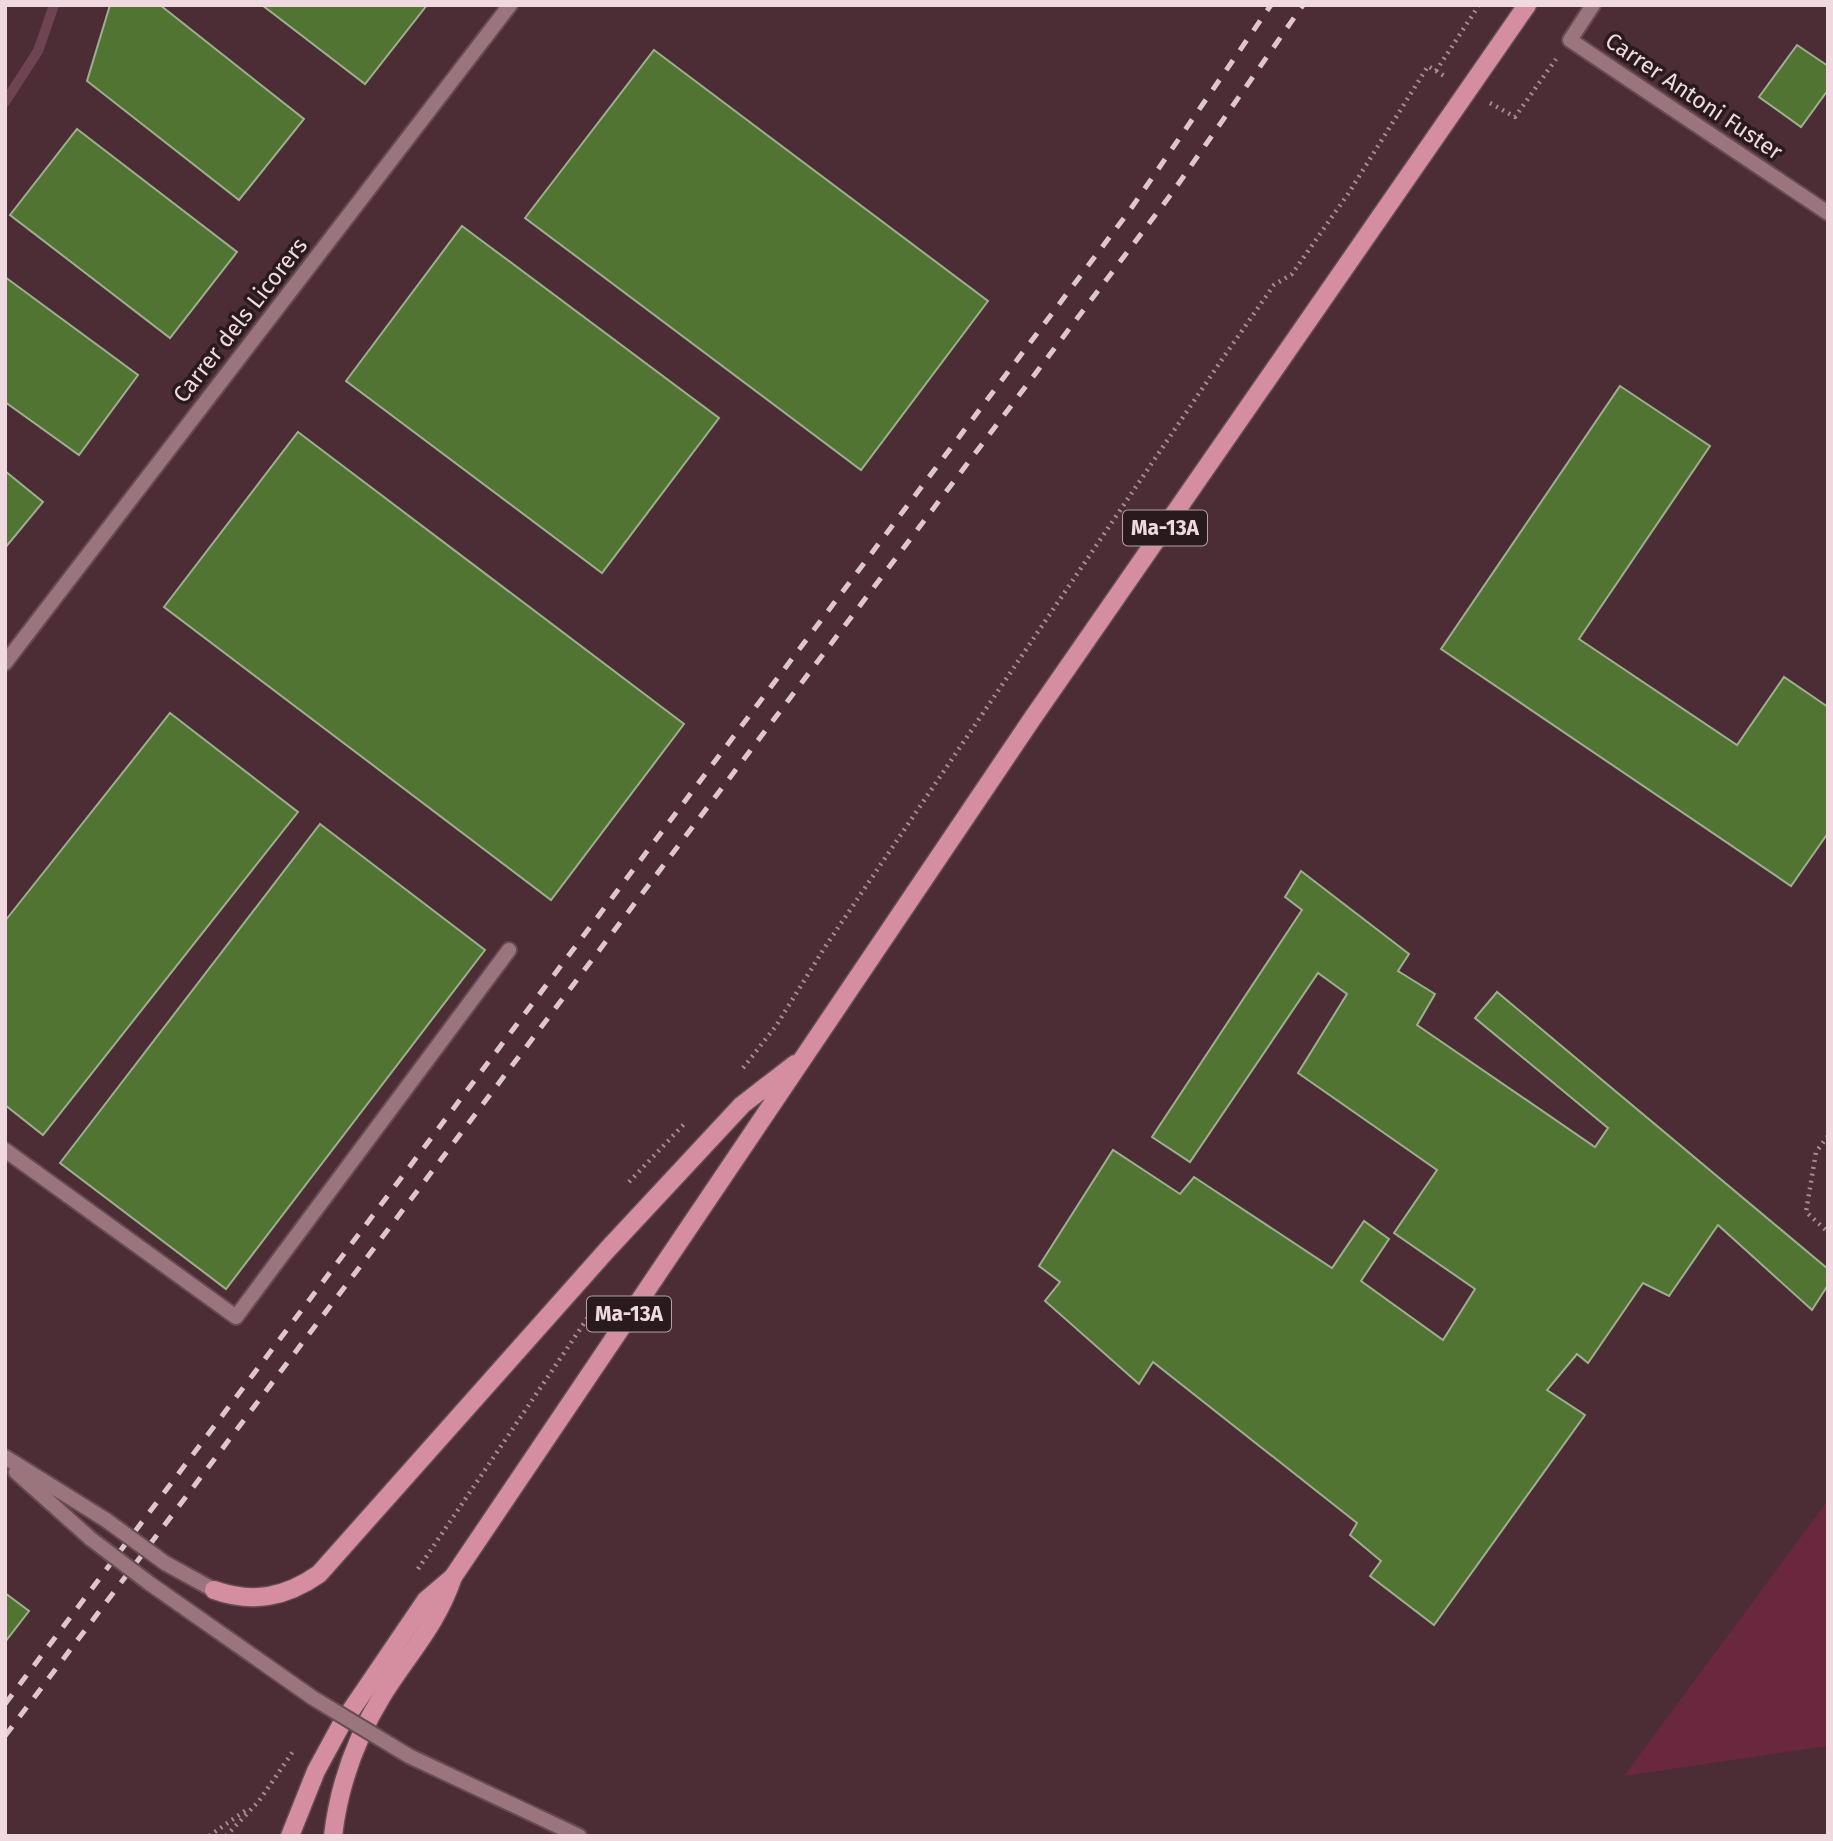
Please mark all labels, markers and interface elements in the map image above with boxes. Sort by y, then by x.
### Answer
street label: Carrer Antoni Fuster [1600,26,1788,166]
street label: Carrer dels Licorers [167,232,313,408]
road number: Ma-13A [1123,510,1207,546]
road number: Ma-13A [587,1296,671,1332]

